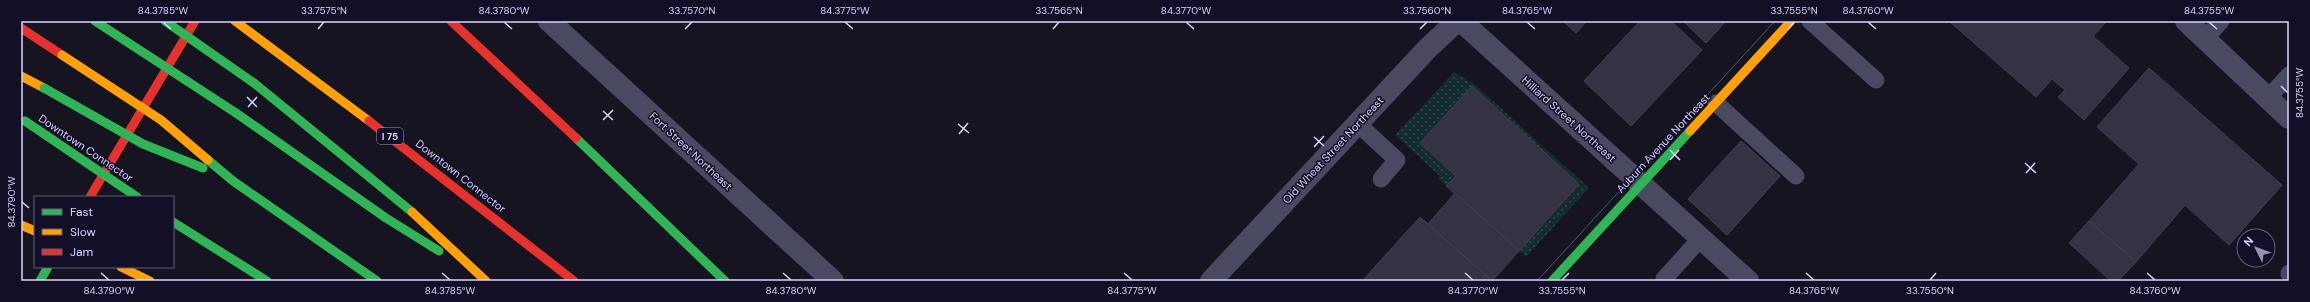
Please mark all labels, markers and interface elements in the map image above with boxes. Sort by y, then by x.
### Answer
text: 84.3785°W [138,4,188,17]
text: 33.7575°N [301,4,347,17]
text: 84.3780°W [478,4,530,17]
text: 33.7570°N [669,4,716,17]
text: 84.3775°W [820,4,870,17]
text: 33.7565°N [1035,4,1083,17]
text: 84.3770°W [1161,4,1211,17]
text: 33.7560°N [1403,4,1451,17]
text: 84.3765°W [1502,4,1552,17]
text: 33.7555°N [1770,4,1818,17]
text: 84.3760°W [1842,4,1894,17]
text: 84.3755°W [2184,4,2234,17]
text: 84.3755°W [2293,68,2306,118]
street label: Hilliard Street Northeast [1519,73,1619,165]
street label: Auburn Avenue Northeast [1613,90,1713,196]
street label: Old Wheat Street Northeast [1280,93,1386,207]
street label: Fort Street Northeast [647,109,735,193]
street label: Downtown Connector [36,111,136,185]
road number: I 75 [377,128,403,144]
street label: Downtown Connector [413,136,509,216]
text: 84.3790°W [5,176,18,228]
legend [34,196,174,268]
text: Fast [70,204,93,220]
text: Slow [70,224,96,240]
north arrow [2236,228,2276,268]
text: N [2241,234,2256,249]
text: Jam [70,244,93,260]
text: 84.3790°W [83,284,135,297]
text: 84.3785°W [425,284,475,297]
text: 84.3780°W [765,284,817,297]
text: 84.3775°W [1107,284,1157,297]
text: 84.3770°W [1448,284,1498,297]
text: 33.7555°N [1538,284,1586,297]
text: 84.3765°W [1789,284,1839,297]
text: 33.7550°N [1906,284,1954,297]
text: 84.3760°W [2129,284,2181,297]

